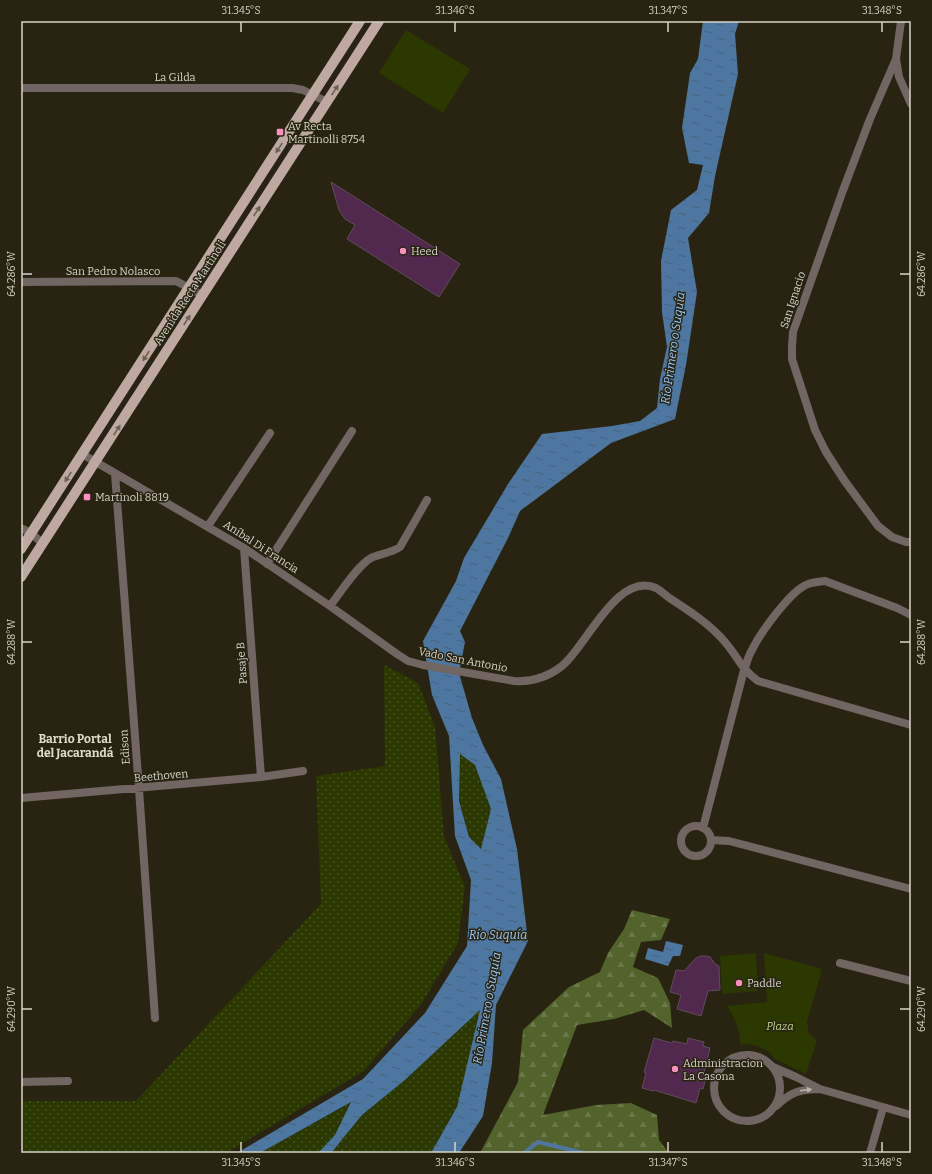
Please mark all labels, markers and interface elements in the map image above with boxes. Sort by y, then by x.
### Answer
text: 31.345°S [221,5,261,17]
text: 31.346°S [435,5,475,17]
text: 31.347°S [648,5,688,17]
text: 31.348°S [862,5,902,17]
street label: La Gilda [154,71,196,84]
one-way arrow [331,84,339,95]
place label: Av Recta Martinolli 8754 [288,120,366,146]
marker: Av Recta Martinolli 8754 [275,127,285,137]
one-way arrow [275,142,282,154]
one-way arrow [253,206,261,216]
street label: Avenida Recta Martinoli [151,238,229,348]
place label: Heed [411,245,439,258]
marker: Heed [398,246,408,256]
text: 64.286°W [6,250,18,297]
text: 64.286°W [916,250,928,297]
street label: San Pedro Nolasco [66,265,160,278]
street label: San Ignacio [778,270,808,330]
water label: Río Primero o Suquía [658,291,688,405]
one-way arrow [183,314,190,326]
one-way arrow [142,350,149,362]
one-way arrow [113,424,120,436]
one-way arrow [64,471,71,483]
place label: Martinoli 8819 [95,491,169,504]
marker: Martinoli 8819 [82,492,92,502]
street label: Aníbal Di Francia [221,518,301,576]
text: 64.288°W [6,618,18,665]
text: 64.288°W [916,618,928,665]
street label: Pasaje B [234,642,250,684]
street label: Vado San Antonio [417,645,509,675]
street label: Edison [117,729,133,765]
district label: Barrio Portal del Jacarandá [37,732,114,760]
street label: Beethoven [133,767,189,785]
water label: Río Suquía [469,928,527,942]
water label: Río Primero o Suquía [470,951,504,1065]
place label: Paddle [747,977,782,990]
marker: Paddle [734,978,744,988]
text: 64.290°W [6,985,18,1032]
text: 64.290°W [916,985,928,1032]
park label: Plaza [766,1020,794,1033]
place label: Administracion La Casona [683,1057,763,1083]
marker: Administracion La Casona [670,1064,680,1074]
one-way arrow [800,1087,812,1093]
text: 31.345°S [221,1157,261,1169]
text: 31.346°S [435,1157,475,1169]
text: 31.347°S [648,1157,688,1169]
text: 31.348°S [862,1157,902,1169]

